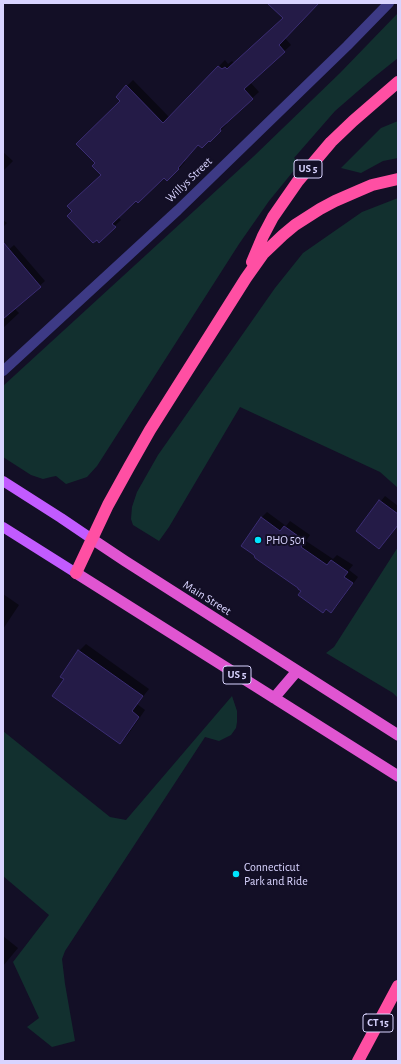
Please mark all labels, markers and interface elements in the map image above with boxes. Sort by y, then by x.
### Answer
street label: Willys Street [163,154,215,206]
road number: US 5 [294,160,322,178]
place label: PHO 501 [266,533,305,547]
marker: PHO 501 [253,535,263,545]
street label: Main Street [180,578,234,618]
road number: US 5 [223,666,251,684]
place label: Connecticut Park and Ride [244,860,308,888]
marker: Connecticut Park and Ride [231,869,241,879]
road number: CT 15 [363,1014,393,1032]

